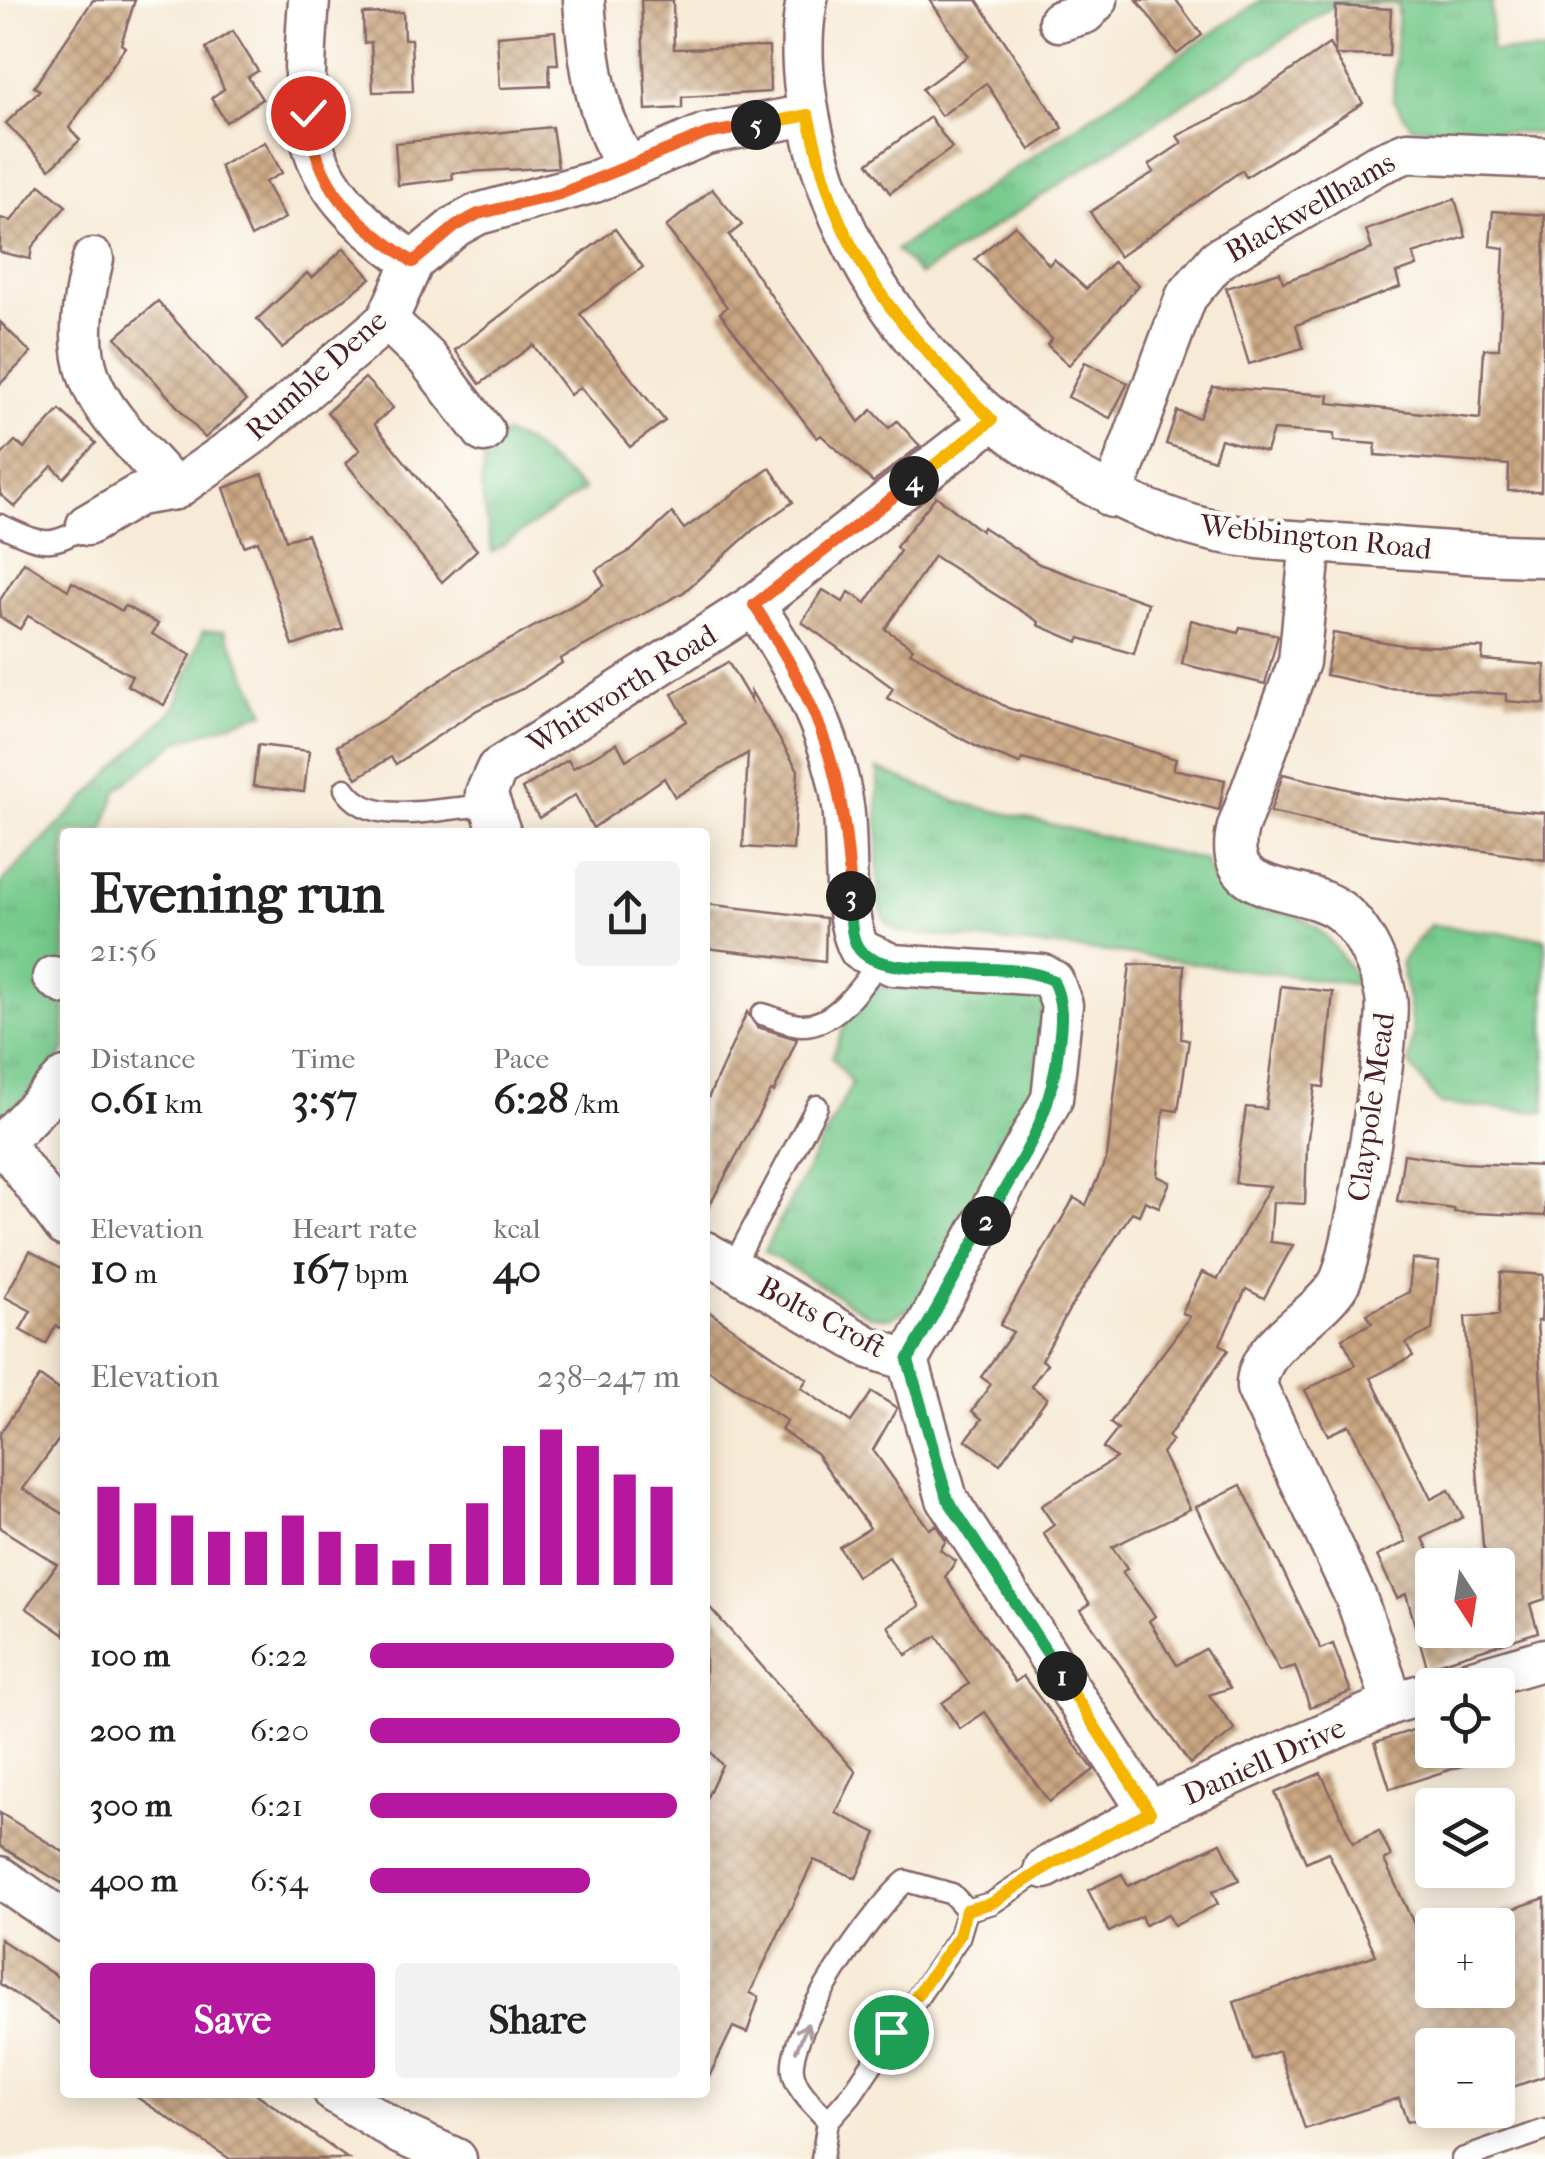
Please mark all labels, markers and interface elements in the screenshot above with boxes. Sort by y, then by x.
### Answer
pin [266,71,351,156]
icon: check [281,86,336,141]
pin: 5 [731,100,781,150]
text: 5 [750,108,762,141]
street label: Blackwellhams [1219,145,1401,270]
street label: Rumble Dene [239,303,394,448]
pin: 4 [889,456,939,506]
text: 4 [906,464,922,497]
street label: Webbington Road [1197,508,1434,567]
street label: Whitworth Road [521,617,724,762]
button: share [575,861,680,966]
text: Evening run [90,862,384,926]
pin: 3 [826,871,876,921]
text: 3 [845,879,857,912]
text: 21:56 [90,932,157,969]
street label: Claypole Mead [1341,1010,1402,1204]
text: Distance [90,1042,195,1075]
text: Time [292,1042,355,1075]
text: Pace [493,1042,549,1075]
text: 0.61 [90,1075,159,1124]
text: 3:57 [292,1075,357,1124]
text: 6:28 [493,1075,569,1124]
text: km [159,1087,202,1120]
text: /km [569,1087,619,1120]
pin: 2 [961,1196,1011,1246]
text: 2 [979,1204,993,1237]
text: Elevation [90,1212,203,1245]
text: Heart rate [292,1212,417,1245]
text: kcal [493,1212,540,1245]
text: 10 [90,1245,128,1294]
text: 167 [292,1245,349,1294]
text: 40 [493,1245,541,1294]
text: m [128,1257,157,1290]
text: bpm [349,1257,408,1290]
street label: Bolts Croft [752,1269,892,1366]
text: Elevation [90,1358,219,1395]
text: 238–247 m [537,1358,680,1395]
north arrow [1415,1548,1515,1648]
map controls [1415,1548,1515,2128]
text: 100 m [90,1637,170,1674]
text: 6:22 [250,1637,308,1674]
pin: 1 [1037,1651,1087,1701]
text: 1 [1057,1659,1067,1692]
button: locate [1415,1668,1515,1768]
street label: Daniell Drive [1178,1710,1351,1813]
text: 200 m [90,1712,175,1749]
text: 6:20 [250,1712,309,1749]
text: 300 m [90,1787,172,1824]
text: 6:21 [250,1787,303,1824]
button: layers [1415,1788,1515,1888]
text: 400 m [90,1862,178,1899]
text: 6:54 [250,1862,308,1899]
button: + [1415,1908,1515,2008]
button: Save [90,1963,375,2078]
button: Share [395,1963,680,2078]
pin [849,1990,934,2075]
icon: arrive [864,2005,919,2060]
one-way arrow [794,2022,812,2053]
button: − [1415,2028,1515,2128]

